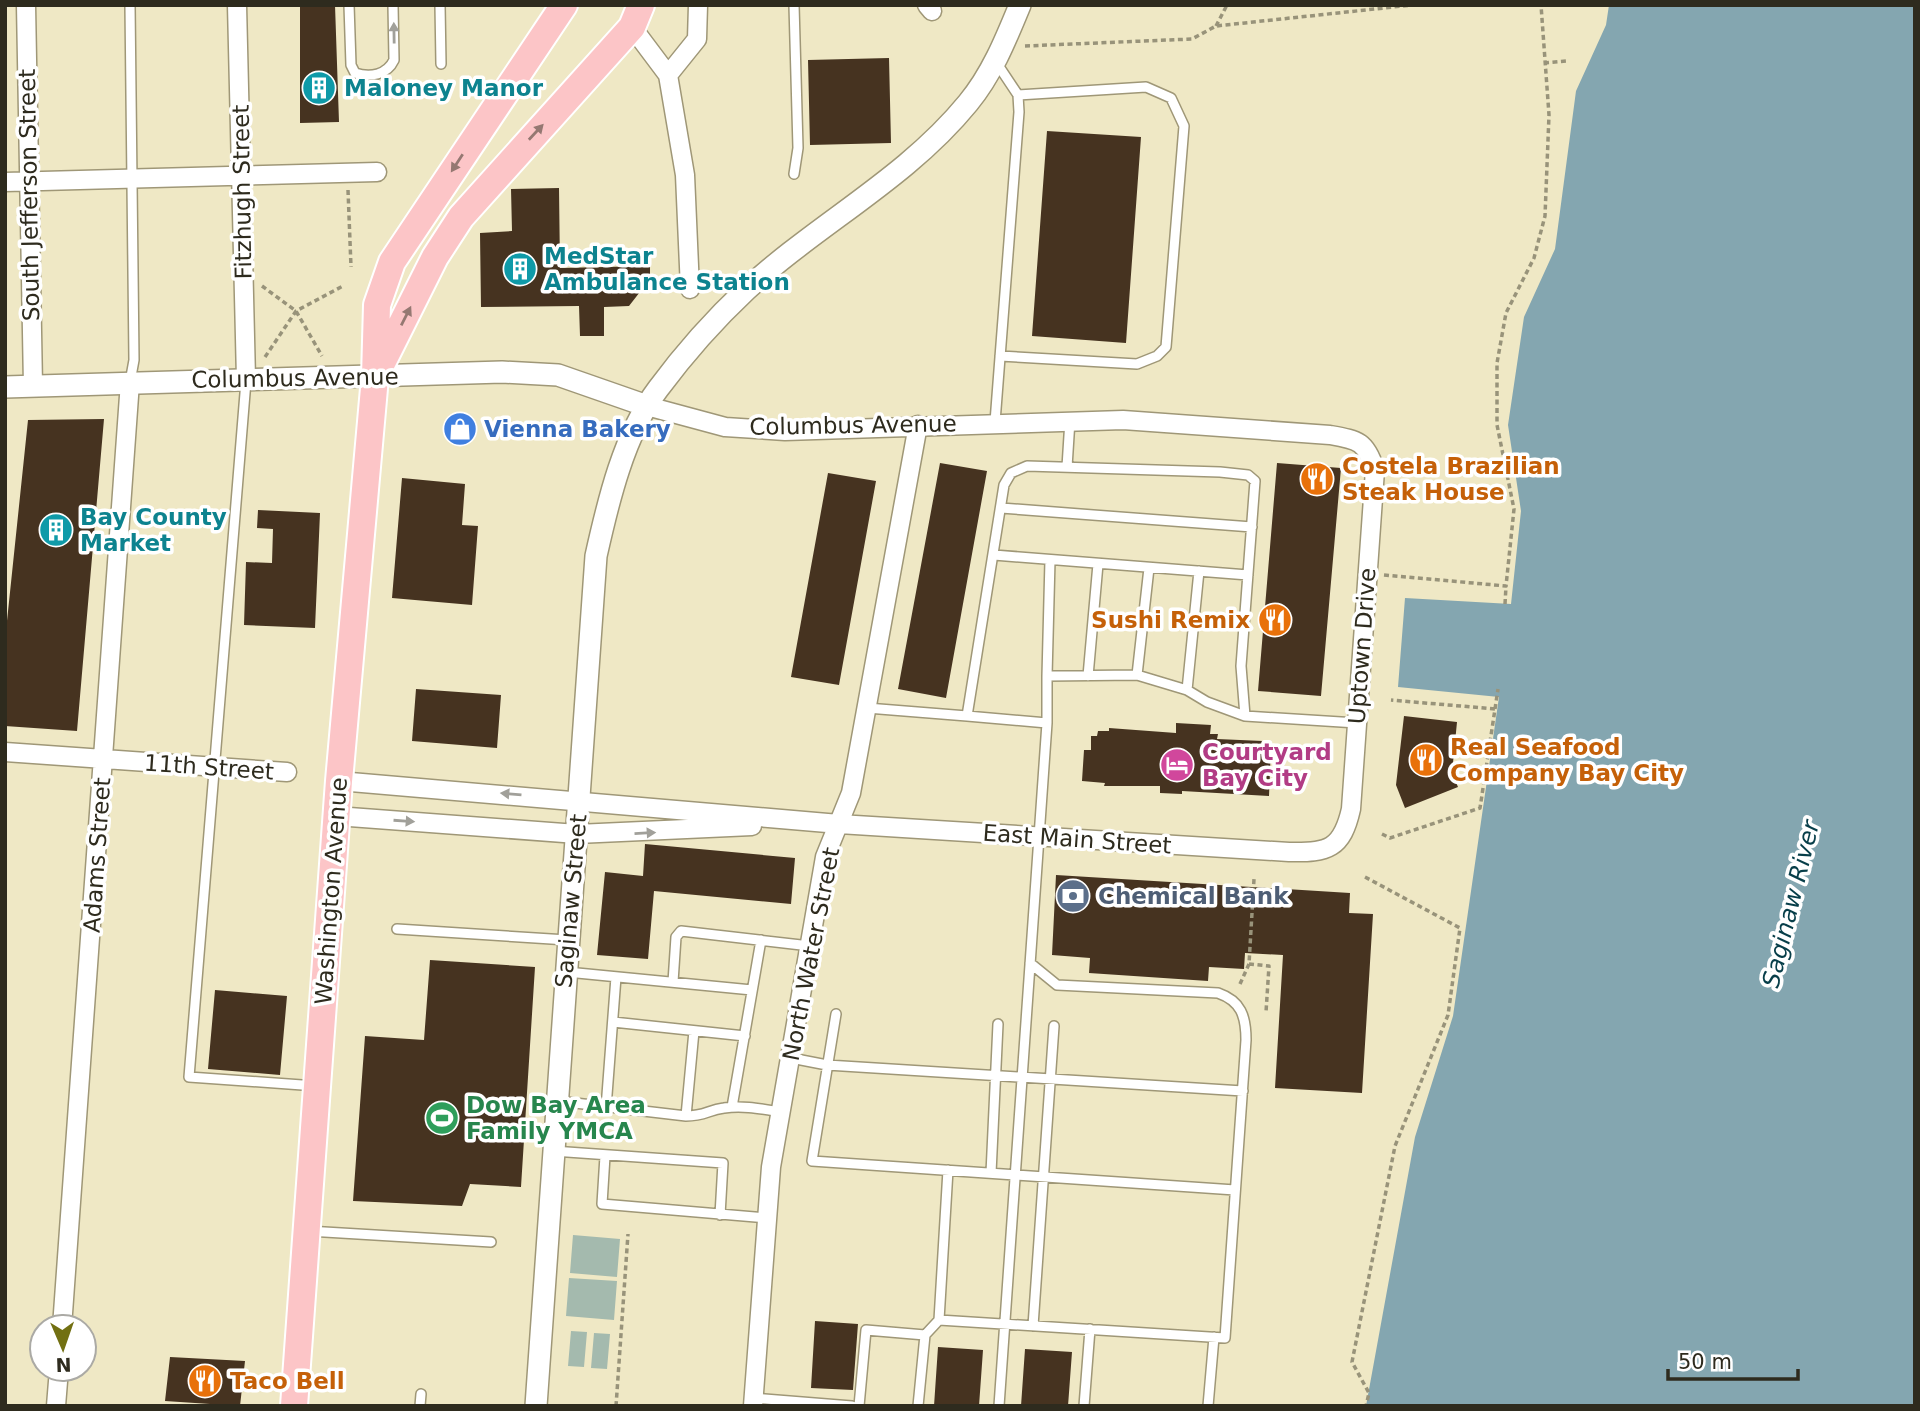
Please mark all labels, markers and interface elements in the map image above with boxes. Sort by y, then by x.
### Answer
one-way arrow [388,22,400,44]
street label: South Jefferson Street [14,69,44,321]
building icon: Maloney Manor [300,69,338,107]
place label: Maloney Manor [344,75,544,101]
street label: Fitzhugh Street [227,104,257,280]
one-way arrow [528,123,544,141]
one-way arrow [450,153,463,173]
place label: MedStar Ambulance Station [544,243,790,295]
building icon: MedStar Ambulance Station [501,250,539,288]
one-way arrow [400,306,411,326]
street label: Columbus Avenue [191,363,399,393]
shop icon: Vienna Bakery [441,410,479,448]
street label: Columbus Avenue [749,410,957,440]
place label: Vienna Bakery [484,416,671,442]
place label: Costela Brazilian Steak House [1342,453,1560,505]
restaurant icon: Costela Brazilian Steak House [1298,460,1336,498]
place label: Bay County Market [80,504,227,556]
building icon: Bay County Market [37,511,75,549]
street label: Uptown Drive [1344,567,1380,725]
restaurant icon: Sushi Remix [1256,601,1294,639]
place label: Sushi Remix [1091,607,1250,633]
place label: Real Seafood Company Bay City [1450,734,1684,786]
place label: Courtyard Bay City [1202,739,1332,791]
restaurant icon: Real Seafood Company Bay City [1407,741,1445,779]
hotel icon: Courtyard Bay City [1158,746,1196,784]
street label: 11th Street [143,749,275,785]
street label: Adams Street [79,776,115,934]
street label: Washington Avenue [310,776,352,1006]
one-way arrow [500,788,522,799]
street label: Saginaw Street [550,813,592,989]
water label: Saginaw River [1757,815,1826,990]
one-way arrow [394,816,416,827]
street label: East Main Street [982,819,1172,859]
one-way arrow [634,827,656,838]
street label: North Water Street [778,845,844,1063]
bank icon: Chemical Bank [1054,877,1092,915]
place label: Chemical Bank [1098,883,1289,909]
place label: Dow Bay Area Family YMCA [466,1092,646,1144]
sports icon: Dow Bay Area Family YMCA [423,1099,461,1137]
north arrow [28,1313,98,1383]
scale bar [1668,1338,1798,1382]
text: 50 m [1678,1350,1732,1374]
text: N [55,1354,72,1376]
restaurant icon: Taco Bell [186,1362,224,1400]
place label: Taco Bell [230,1368,345,1394]

